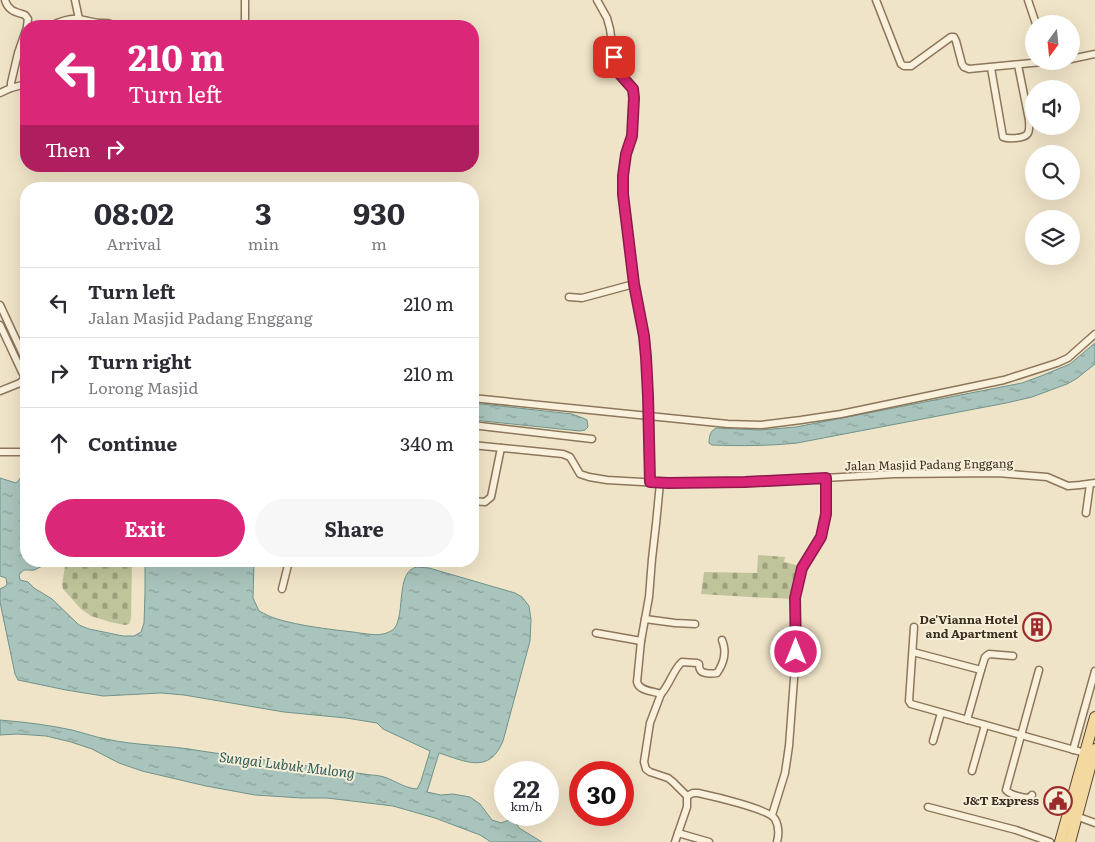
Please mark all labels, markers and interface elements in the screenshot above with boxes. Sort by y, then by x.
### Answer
north arrow [1025,15,1080,70]
map controls [1025,15,1080,265]
text: 210 m [128,30,225,82]
pin [593,36,635,78]
icon: left [45,40,110,105]
icon: arrive [600,43,628,71]
text: Turn left [128,77,222,110]
button: sound [1025,80,1080,135]
text: Then [45,135,91,163]
icon: right [101,135,129,163]
button: search [1025,145,1080,200]
text: 08:02 [94,190,174,234]
text: 3 [255,190,272,234]
text: 930 [353,190,405,234]
button: layers [1025,210,1080,265]
text: Arrival [107,231,161,255]
text: min [248,231,279,255]
text: m [371,231,387,255]
text: Turn left [88,277,175,305]
icon: left [45,289,73,317]
text: 210 m [403,289,454,317]
text: Jalan Masjid Padang Enggang [88,305,313,329]
text: Turn right [88,347,192,375]
icon: right [45,359,73,387]
text: 210 m [403,359,454,387]
text: Lorong Masjid [88,375,198,399]
icon: ahead [45,429,73,457]
text: Continue [88,429,177,457]
text: 340 m [400,429,454,457]
street label: Jalan Masjid Padang Enggang [845,454,1014,474]
button: Exit [45,499,245,557]
button: Share [255,499,454,557]
place label: De'Vianna Hotel and Apartment [920,610,1019,642]
building icon: De'Vianna Hotel and Apartment [1022,612,1052,642]
position arrow [769,625,821,677]
water label: Sungai Lubuk Mulong [218,746,356,782]
speed limit sign: 30 [569,761,634,826]
text: 22 [513,769,540,806]
public building icon: J&T Express [1043,786,1073,816]
place label: J&T Express [963,791,1039,809]
text: km/h [511,797,542,815]

